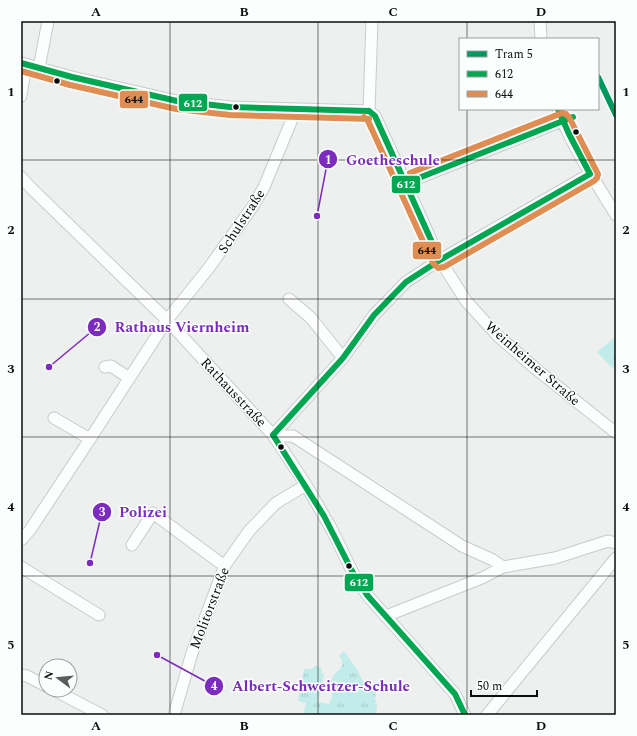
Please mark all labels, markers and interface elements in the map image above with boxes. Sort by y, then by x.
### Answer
text: A [91,2,101,22]
text: B [239,2,249,22]
text: C [388,2,398,22]
text: D [536,2,546,22]
legend [459,38,599,110]
text: Tram 5 [495,45,533,64]
text: 612 [495,65,513,84]
unlabelled marker [52,76,62,86]
text: 1 [7,82,15,102]
text: 1 [622,82,630,102]
text: 644 [495,85,513,104]
line badge: 644 [119,90,149,109]
text: 644 [125,91,144,108]
line badge: 612 [178,93,208,112]
text: 612 [184,95,202,112]
unlabelled marker [231,102,241,112]
unlabelled marker [571,127,581,137]
callout: Goetheschule [318,146,448,173]
text: Goetheschule [346,149,440,172]
text: 1 [325,151,331,170]
line badge: 612 [391,175,421,194]
text: 612 [397,176,415,193]
street label: Schulstraße [213,185,270,258]
text: 2 [7,220,15,240]
text: 2 [622,220,630,240]
line badge: 644 [412,241,442,260]
text: 644 [418,242,437,259]
callout: Rathaus Viernheim [87,314,258,341]
text: Rathaus Viernheim [114,316,250,339]
street label: Weinheimer Straße [480,316,585,411]
text: 2 [94,318,101,337]
street label: Rathausstraße [196,353,272,432]
text: 3 [7,359,15,379]
text: 3 [622,359,630,379]
unlabelled marker [276,442,286,452]
text: 4 [7,497,15,517]
text: 4 [622,497,630,517]
callout: Polizei [92,498,175,525]
text: Polizei [119,501,167,524]
text: 3 [99,503,106,522]
unlabelled marker [344,561,354,571]
street label: Molitorstraße [184,564,235,652]
line badge: 612 [344,573,374,592]
text: 612 [350,574,368,591]
text: 5 [7,635,15,655]
text: 5 [622,635,630,655]
north arrow [38,658,78,698]
text: N [39,669,58,682]
scale bar [471,672,537,698]
callout: Albert-Schweitzer-Schule [204,673,418,700]
text: Albert-Schweitzer-Schule [232,675,410,698]
text: 4 [211,677,218,696]
text: 50 m [477,677,502,696]
text: A [91,716,101,736]
text: B [239,716,249,736]
text: C [388,716,398,736]
text: D [536,716,546,736]

